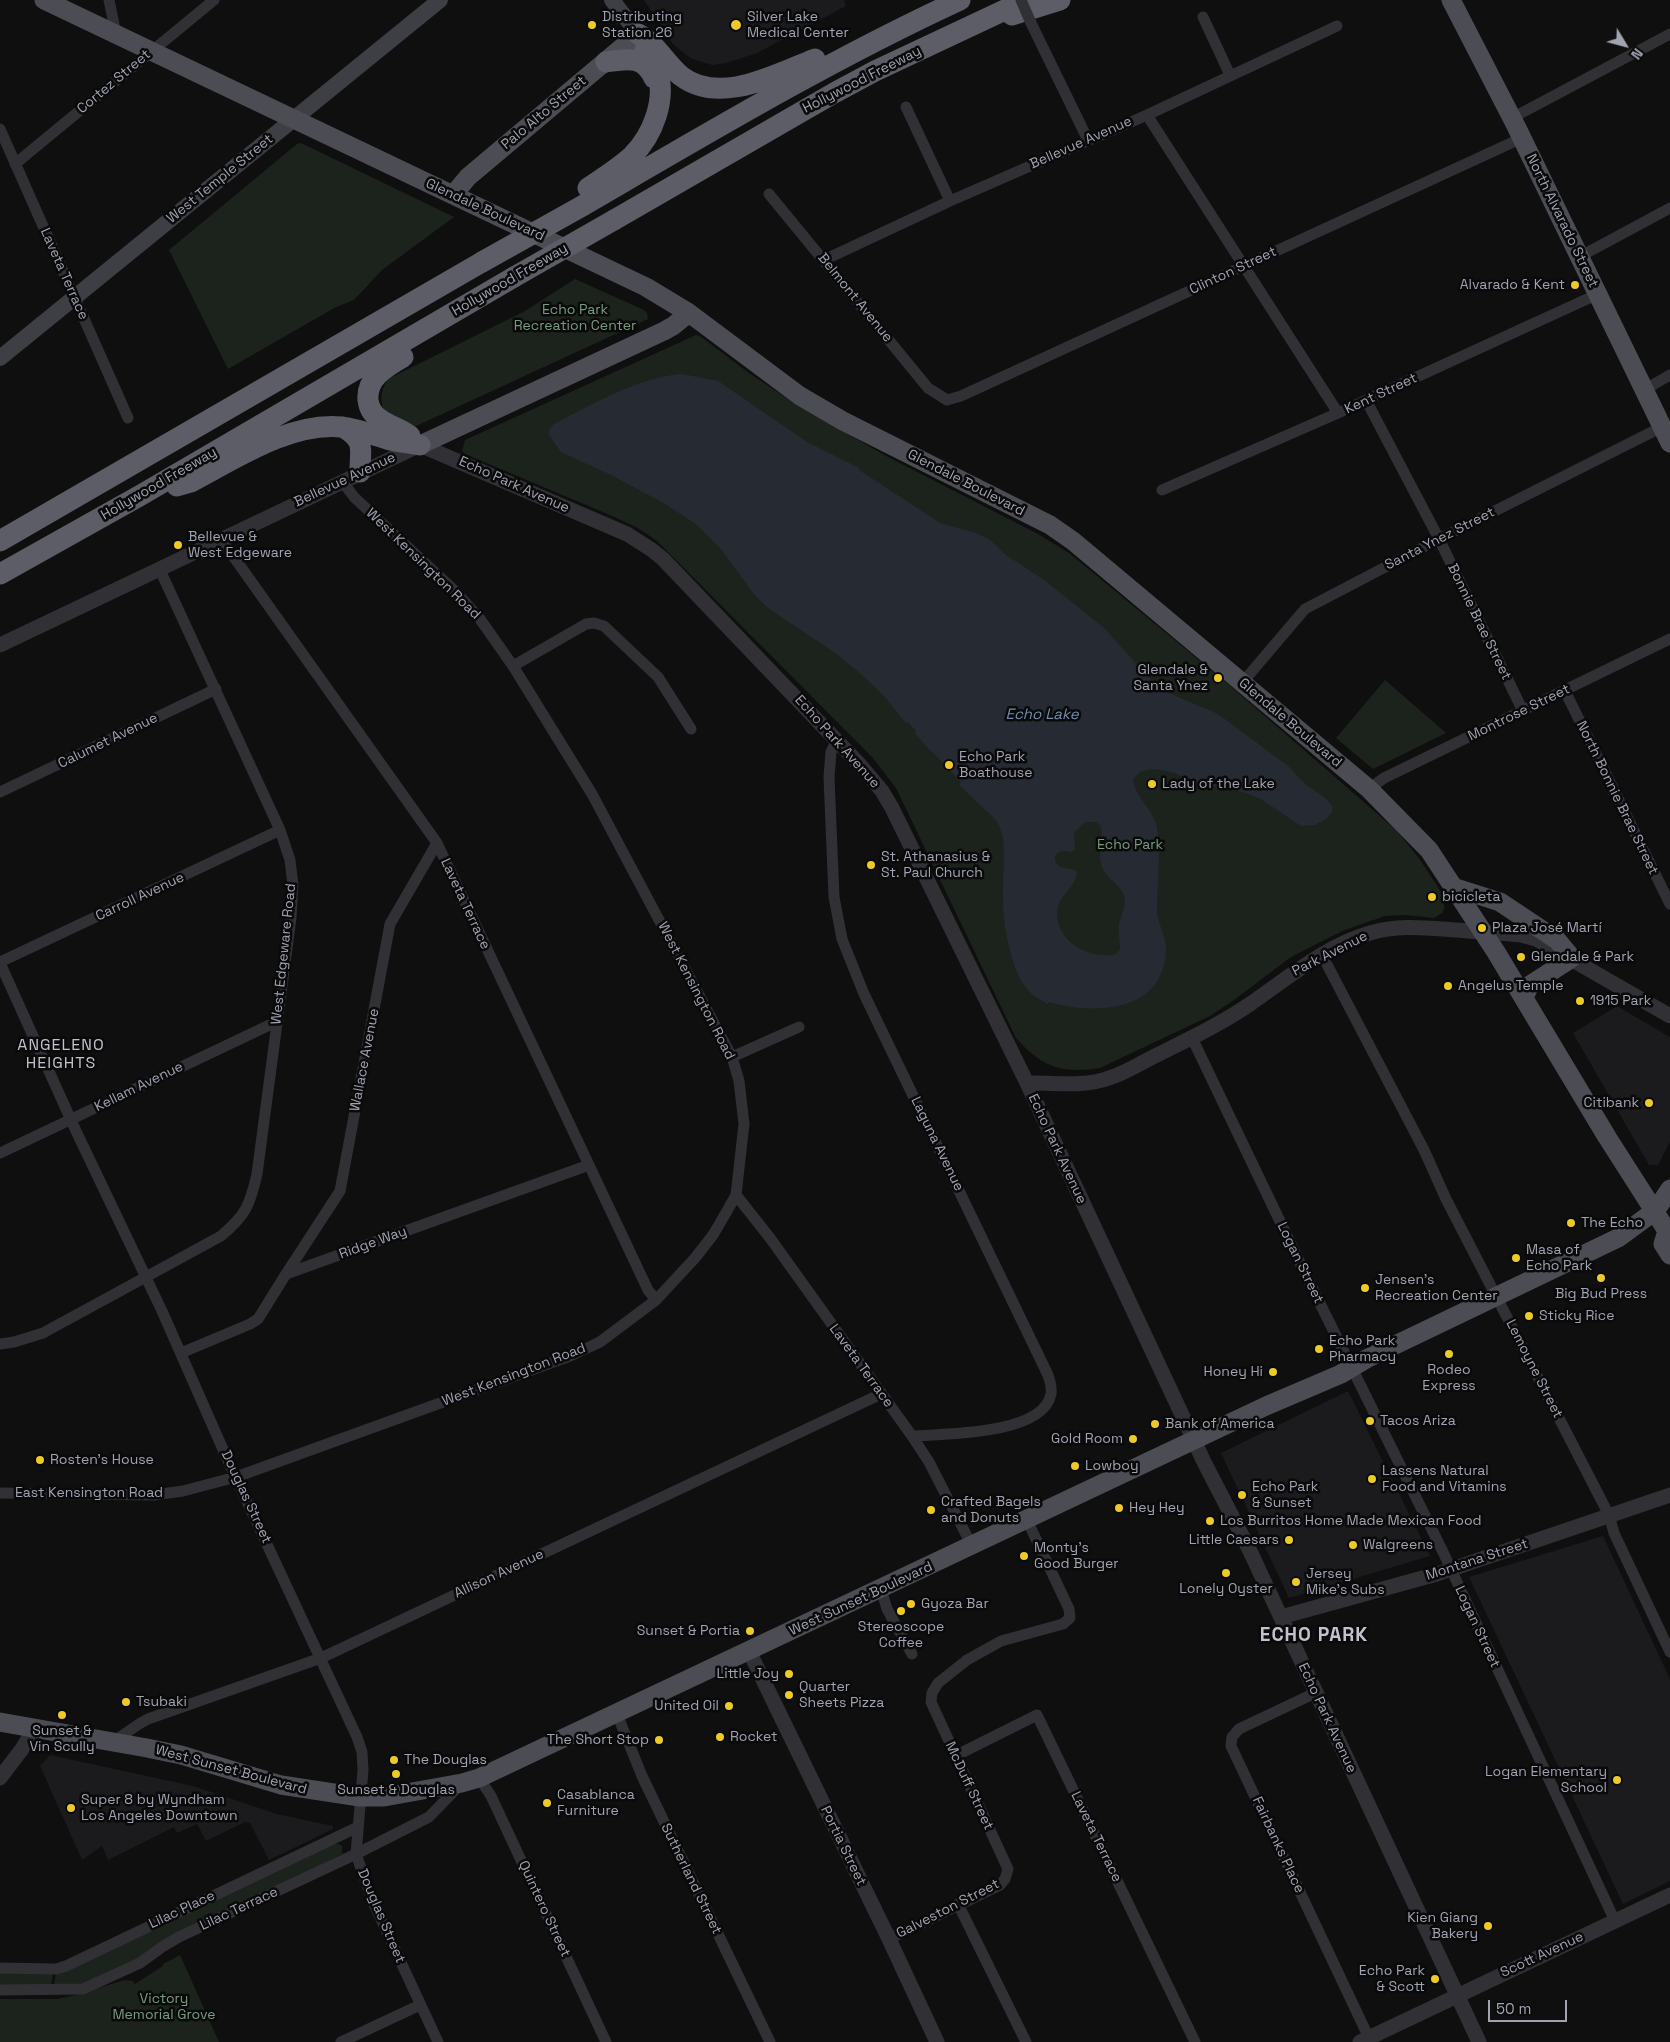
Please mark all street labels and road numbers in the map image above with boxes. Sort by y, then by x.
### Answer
street label: Hollywood Freeway [800,43,924,117]
street label: Cortez Street [74,46,154,118]
street label: Palo Alto Street [498,73,590,153]
street label: Bellevue Avenue [1027,113,1135,173]
street label: West Temple Street [163,131,277,227]
street label: North Alvarado Street [1522,152,1602,290]
street label: Glendale Boulevard [423,175,547,245]
street label: Laveta Terrace [36,226,92,322]
street label: Hollywood Freeway [449,240,571,320]
street label: Clinton Street [1187,244,1279,298]
street label: Belmont Avenue [814,250,896,346]
street label: Kent Street [1342,370,1420,418]
street label: Hollywood Freeway [98,444,220,524]
street label: Glendale Boulevard [905,446,1027,520]
street label: Bellevue Avenue [292,449,398,511]
street label: Echo Park Avenue [456,453,572,517]
street label: Santa Ynez Street [1382,504,1498,574]
street label: West Kensington Road [362,505,484,623]
street label: Bonnie Brae Street [1444,561,1514,683]
street label: Glendale Boulevard [1235,675,1345,771]
street label: Montrose Street [1465,681,1573,745]
street label: Echo Park Avenue [791,692,883,792]
street label: Calumet Avenue [56,710,160,772]
street label: North Bonnie Brae Street [1572,718,1662,878]
street label: Laveta Terrace [437,856,493,952]
street label: Carroll Avenue [93,869,187,925]
street label: West Edgeware Road [268,882,300,1026]
street label: West Kensington Road [654,919,738,1063]
street label: Park Avenue [1290,928,1370,980]
street label: Wallace Avenue [347,1007,383,1113]
street label: Kellam Avenue [92,1058,186,1116]
street label: Echo Park Avenue [1024,1091,1090,1207]
street label: Laguna Avenue [907,1094,967,1194]
street label: Logan Street [1273,1220,1327,1306]
street label: Ridge Way [337,1223,409,1263]
street label: Lemoyne Street [1502,1317,1566,1421]
street label: Laveta Terrace [825,1321,897,1411]
street label: West Kensington Road [440,1340,588,1410]
street label: Douglas Street [217,1448,275,1546]
street label: East Kensington Road [15,1485,163,1501]
street label: Montana Street [1424,1536,1530,1584]
street label: Allison Avenue [452,1546,546,1602]
street label: West Sunset Boulevard [787,1558,935,1640]
street label: Logan Street [1451,1583,1503,1671]
street label: Echo Park Avenue [1294,1660,1360,1776]
street label: McDuff Street [941,1739,997,1833]
street label: West Sunset Boulevard [153,1742,309,1798]
street label: Laveta Terrace [1067,1789,1125,1885]
street label: Fairbanks Place [1248,1794,1308,1896]
street label: Portia Street [817,1803,869,1889]
street label: Sutherland Street [657,1821,725,1937]
street label: Quintero Street [514,1858,574,1960]
street label: Douglas Street [354,1866,408,1966]
street label: Galveston Street [894,1876,1002,1942]
street label: Lilac Terrace [197,1884,281,1934]
street label: Lilac Place [146,1887,218,1933]
street label: Scott Avenue [1498,1928,1586,1982]

